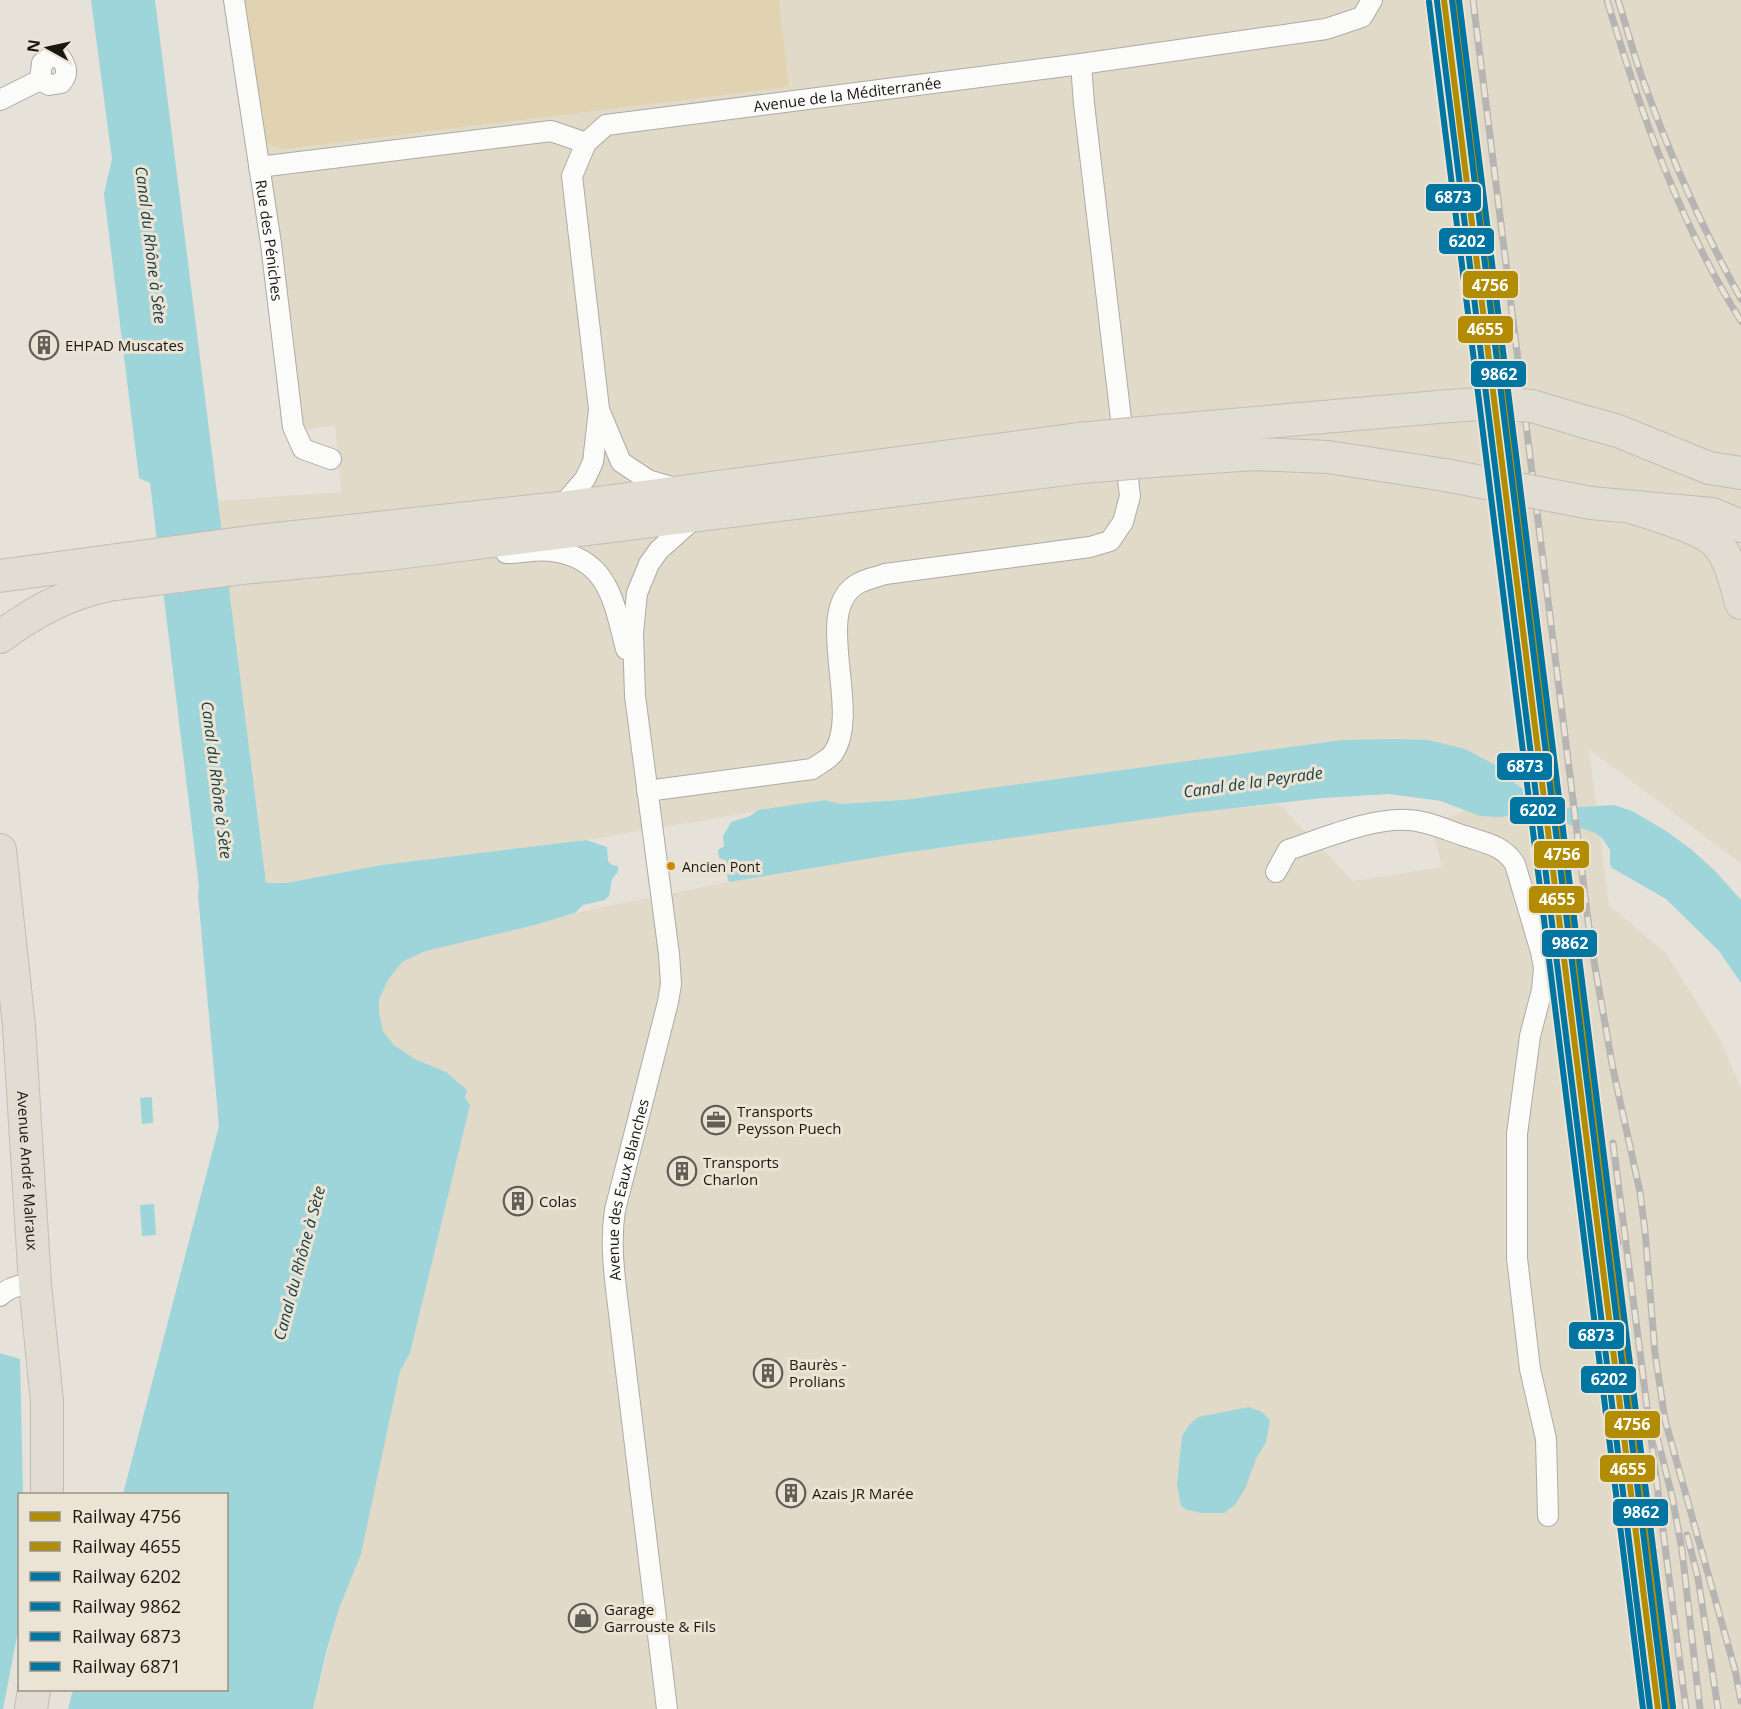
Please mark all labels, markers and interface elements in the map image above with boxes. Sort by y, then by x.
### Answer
north arrow [18,18,78,78]
text: N [21,38,45,54]
street label: Avenue de la Méditerranée [752,72,942,116]
water label: Canal du Rhône à Sète [130,165,172,325]
street label: Rue des Péniches [251,178,288,302]
line badge: 6873 [1425,183,1482,212]
text: 6873 [1435,186,1471,208]
line badge: 6202 [1438,227,1495,255]
text: 6202 [1449,230,1485,252]
line badge: 4756 [1462,270,1519,299]
text: 4756 [1472,274,1508,296]
line badge: 4655 [1457,315,1514,344]
text: 4655 [1467,318,1503,340]
building icon: EHPAD Muscates [28,329,60,361]
place label: EHPAD Muscates [65,335,184,355]
line badge: 9862 [1470,360,1527,388]
text: 9862 [1481,363,1517,385]
water label: Canal du Rhône à Sète [196,700,238,860]
line badge: 6873 [1496,752,1553,781]
text: 6873 [1507,755,1543,777]
water label: Canal de la Peyrade [1182,761,1324,803]
line badge: 6202 [1509,796,1566,825]
text: 6202 [1520,799,1556,821]
line badge: 4756 [1533,840,1590,869]
text: 4756 [1544,843,1580,865]
place label: Ancien Pont [682,857,760,876]
marker: Ancien Pont [665,860,677,872]
line badge: 4655 [1528,885,1585,914]
text: 4655 [1539,888,1575,910]
line badge: 9862 [1541,929,1598,958]
text: 9862 [1552,932,1588,954]
street label: Avenue André Malraux [13,1090,43,1251]
street label: Avenue des Eaux Blanches [603,1097,653,1282]
place label: Transports Peysson Puech [737,1101,841,1138]
office icon: Transports Peysson Puech [700,1104,732,1136]
place label: Transports Charlon [703,1152,779,1189]
building icon: Transports Charlon [666,1155,698,1187]
water label: Canal du Rhône à Sète [268,1183,330,1343]
building icon: Colas [502,1185,534,1217]
place label: Colas [539,1191,577,1211]
line badge: 6873 [1568,1321,1625,1350]
text: 6873 [1578,1324,1614,1346]
place label: Baurès - Prolians [789,1354,847,1391]
building icon: Baurès - Prolians [752,1357,784,1389]
line badge: 6202 [1580,1365,1637,1394]
text: 6202 [1591,1368,1627,1390]
line badge: 4756 [1604,1410,1661,1439]
text: 4756 [1614,1413,1650,1435]
line badge: 4655 [1599,1454,1656,1483]
text: 4655 [1610,1458,1646,1480]
building icon: Azais JR Marée [775,1477,807,1509]
place label: Azais JR Marée [812,1483,914,1503]
legend [18,1493,228,1691]
line badge: 9862 [1612,1498,1669,1527]
text: 9862 [1623,1501,1659,1523]
text: Railway 4756 [72,1504,181,1528]
text: Railway 4655 [72,1534,181,1558]
text: Railway 6202 [72,1564,181,1588]
text: Railway 9862 [72,1594,181,1618]
place label: Garage Garrouste & Fils [604,1599,716,1636]
shop icon: Garage Garrouste & Fils [567,1602,599,1634]
text: Railway 6873 [72,1624,181,1648]
text: Railway 6871 [72,1654,181,1678]

